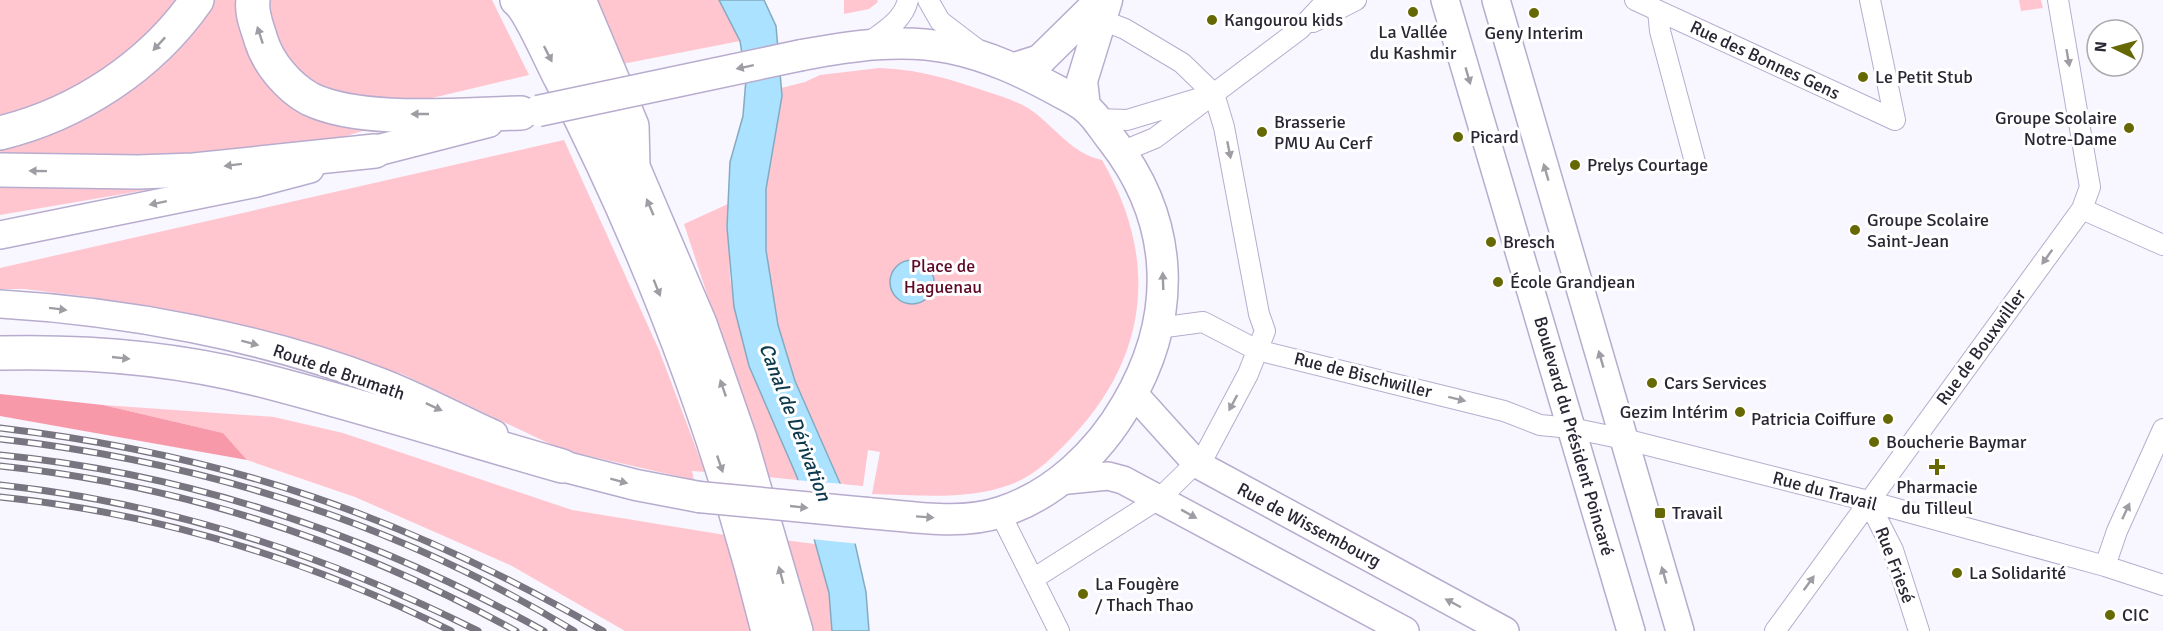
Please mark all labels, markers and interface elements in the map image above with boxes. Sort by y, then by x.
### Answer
marker: La Vallée du Kashmir [1406,5,1420,19]
marker: Geny Interim [1527,6,1541,20]
place label: Kangourou kids [1224,9,1343,31]
marker: Kangourou kids [1205,13,1219,27]
street label: Rue des Bonnes Gens [1687,16,1843,104]
north arrow [2085,18,2145,78]
place label: La Vallée du Kashmir [1370,21,1457,64]
place label: Geny Interim [1485,22,1583,44]
one-way arrow [254,26,264,44]
one-way arrow [152,37,166,52]
text: N [2091,40,2112,53]
one-way arrow [543,46,553,63]
one-way arrow [2063,48,2072,67]
one-way arrow [736,63,754,73]
place label: Le Petit Stub [1875,66,1973,88]
one-way arrow [1464,67,1473,85]
marker: Le Petit Stub [1856,70,1870,84]
place label: Groupe Scolaire Notre-Dame [1995,107,2117,150]
one-way arrow [411,109,430,119]
place label: Brasserie PMU Au Cerf [1274,111,1373,154]
marker: Groupe Scolaire Notre-Dame [2122,121,2136,135]
marker: Brasserie PMU Au Cerf [1255,125,1269,139]
place label: Picard [1470,126,1519,148]
marker: Picard [1451,130,1465,144]
one-way arrow [1224,141,1233,160]
place label: Prelys Courtage [1587,154,1708,176]
marker: Prelys Courtage [1568,158,1582,172]
one-way arrow [223,160,242,170]
one-way arrow [1541,163,1551,181]
one-way arrow [29,166,48,176]
one-way arrow [645,198,655,216]
one-way arrow [148,199,167,208]
place label: Groupe Scolaire Saint-Jean [1867,209,1989,252]
marker: Groupe Scolaire Saint-Jean [1848,223,1862,237]
place label: Bresch [1503,231,1555,253]
marker: Bresch [1484,235,1498,249]
one-way arrow [2042,249,2054,264]
park label: Place de Haguenau [904,255,982,298]
one-way arrow [1158,271,1167,290]
place label: École Grandjean [1510,271,1635,293]
marker: École Grandjean [1491,275,1505,289]
one-way arrow [653,279,662,297]
street label: Rue de Bouxwiller [1931,284,2031,409]
one-way arrow [49,304,68,313]
street label: Boulevard du Président Poincaré [1529,314,1619,558]
one-way arrow [241,339,259,348]
street label: Route de Brumath [270,339,408,405]
water label: Canal de Dérivation [753,339,837,506]
street label: Rue de Bischwiller [1292,347,1435,403]
one-way arrow [1596,350,1605,368]
one-way arrow [112,353,131,363]
place label: Cars Services [1664,372,1767,394]
marker: Cars Services [1645,376,1659,390]
one-way arrow [717,379,727,397]
one-way arrow [1228,395,1238,412]
one-way arrow [1448,395,1466,404]
place label: Gezim Intérim [1620,401,1728,423]
one-way arrow [425,402,442,411]
marker: Gezim Intérim [1733,405,1747,419]
place label: Patricia Coiffure [1751,408,1876,430]
marker: Patricia Coiffure [1881,412,1895,426]
place label: Boucherie Baymar [1886,431,2027,453]
marker: Boucherie Baymar [1867,435,1881,449]
one-way arrow [715,455,725,473]
marker: Pharmacie du Tilleul [1930,460,1944,474]
street label: Rue du Travail [1770,466,1880,516]
place label: Pharmacie du Tilleul [1896,476,1978,519]
one-way arrow [610,477,628,486]
street label: Rue de Wissembourg [1233,478,1385,572]
one-way arrow [789,502,808,512]
place label: Travail [1672,502,1723,524]
one-way arrow [2121,503,2130,520]
marker: Travail [1653,506,1667,520]
one-way arrow [1181,509,1198,519]
one-way arrow [916,512,935,522]
street label: Rue Friesé [1870,524,1920,606]
place label: La Solidarité [1969,562,2066,584]
one-way arrow [775,565,785,584]
one-way arrow [1659,566,1668,584]
marker: La Solidarité [1950,566,1964,580]
place label: La Fougère / Thach Thao [1095,573,1194,616]
one-way arrow [1803,576,1815,592]
marker: La Fougère / Thach Thao [1076,587,1090,601]
one-way arrow [1445,598,1462,608]
place label: CIC [2122,604,2149,626]
marker: CIC [2103,608,2117,622]

